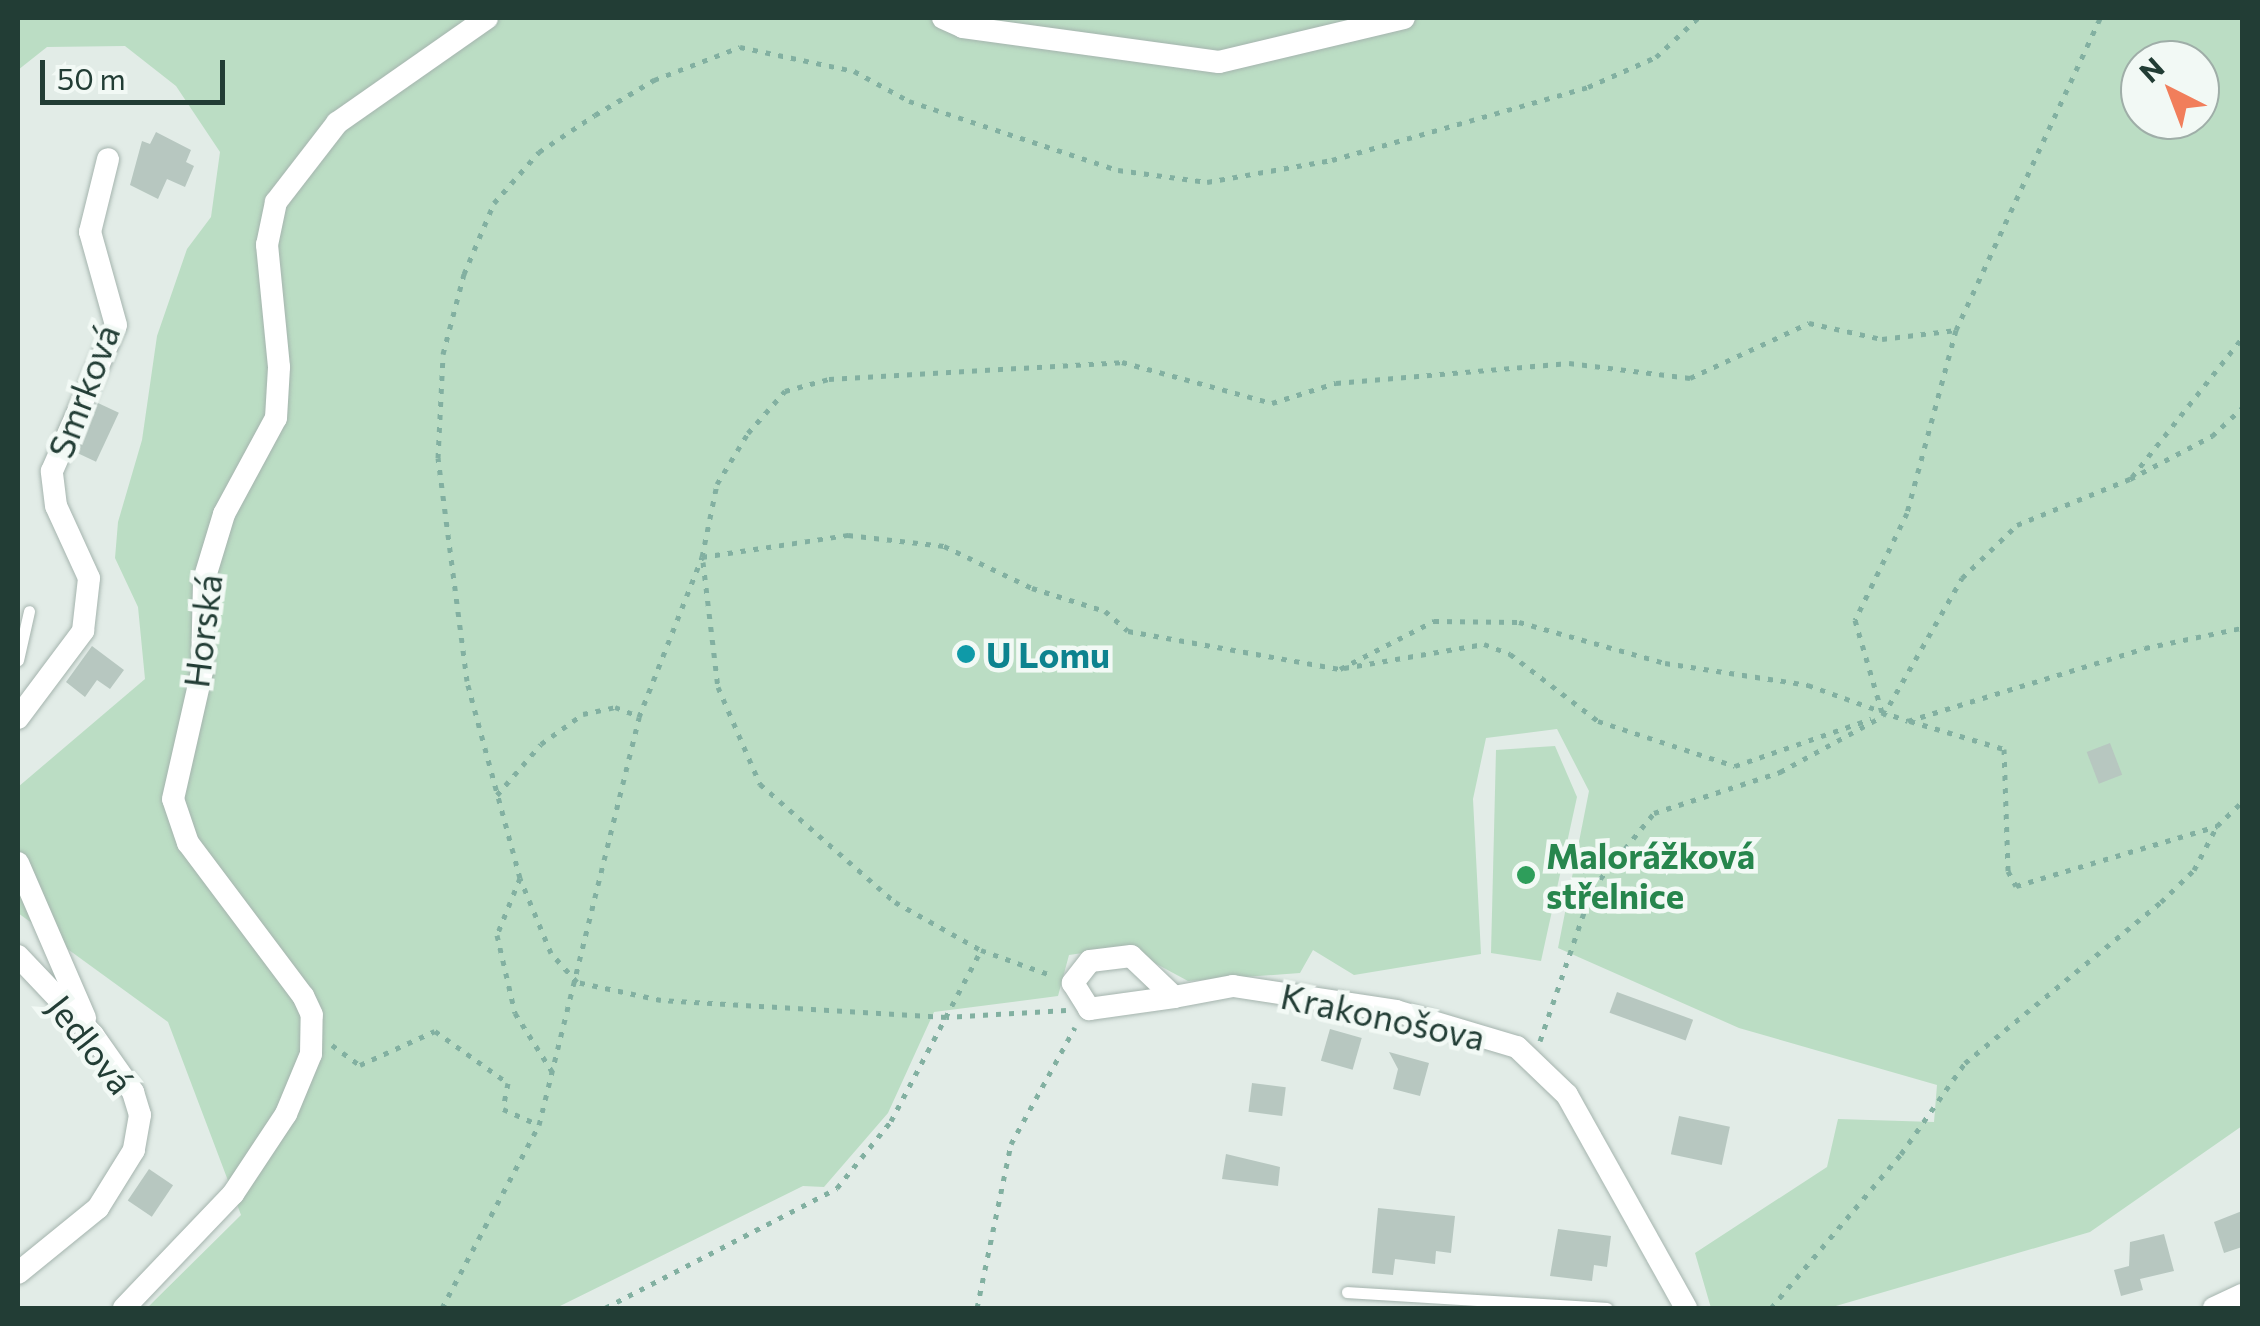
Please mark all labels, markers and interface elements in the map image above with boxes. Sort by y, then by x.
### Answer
scale bar [45,40,230,102]
north arrow [2120,40,2220,140]
text: N [2132,50,2170,89]
text: 50 m [57,59,126,96]
street label: Smrková [38,318,128,464]
street label: Horská [174,572,230,690]
place label: U Lomu [986,633,1110,675]
marker: U Lomu [955,643,977,665]
place label: Malorážková střelnice [1546,834,1755,916]
marker: Malorážková střelnice [1515,864,1537,886]
street label: Krakonošova [1277,974,1489,1058]
street label: Jedlová [39,986,143,1102]

